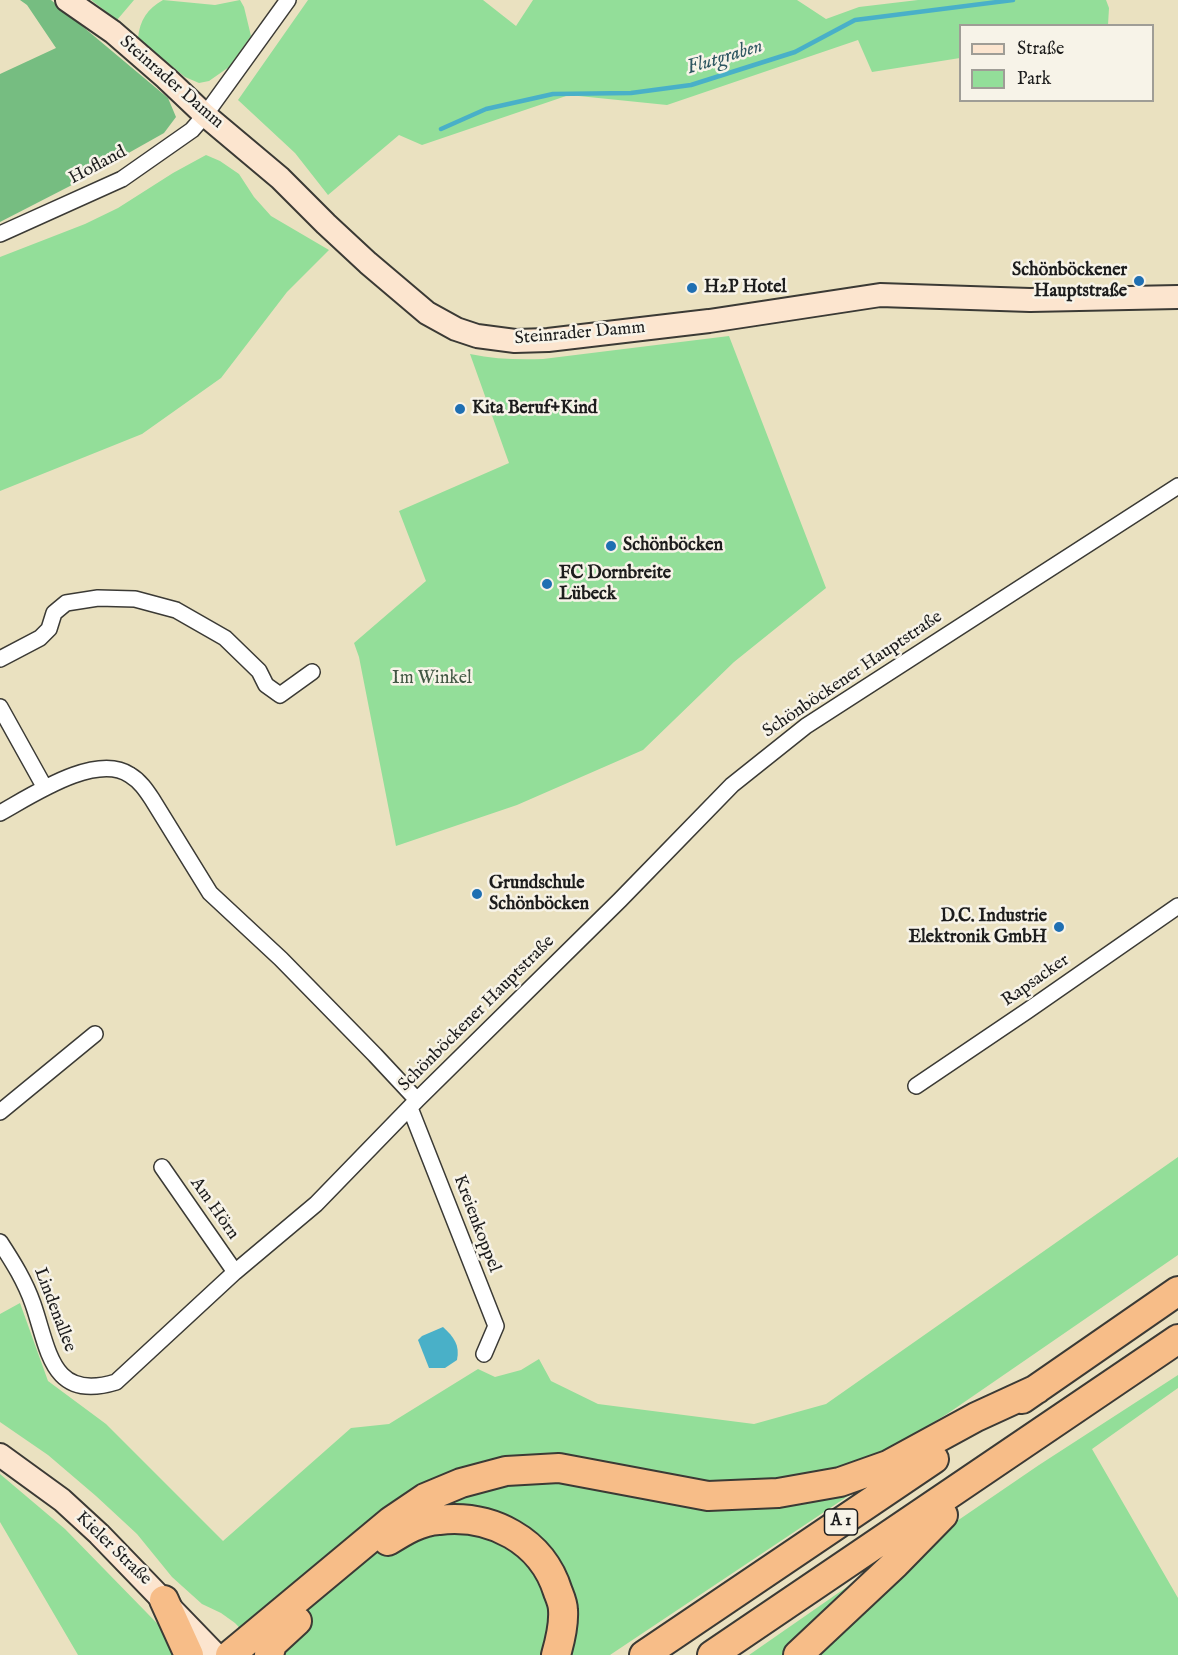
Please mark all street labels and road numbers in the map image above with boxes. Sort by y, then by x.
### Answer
street label: Steinrader Damm [115,32,227,134]
street label: Hofland [66,142,130,190]
street label: Steinrader Damm [514,318,646,350]
street label: Schönböckener Hauptstraße [759,607,947,743]
street label: Schönböckener Hauptstraße [394,931,560,1097]
street label: Rapsacker [998,950,1074,1012]
street label: Kreienkoppel [448,1172,504,1276]
street label: Am Hörn [185,1174,243,1244]
street label: Lindenallee [28,1265,80,1355]
street label: Kieler Straße [71,1508,155,1590]
road number: A 1 [824,1509,858,1535]

